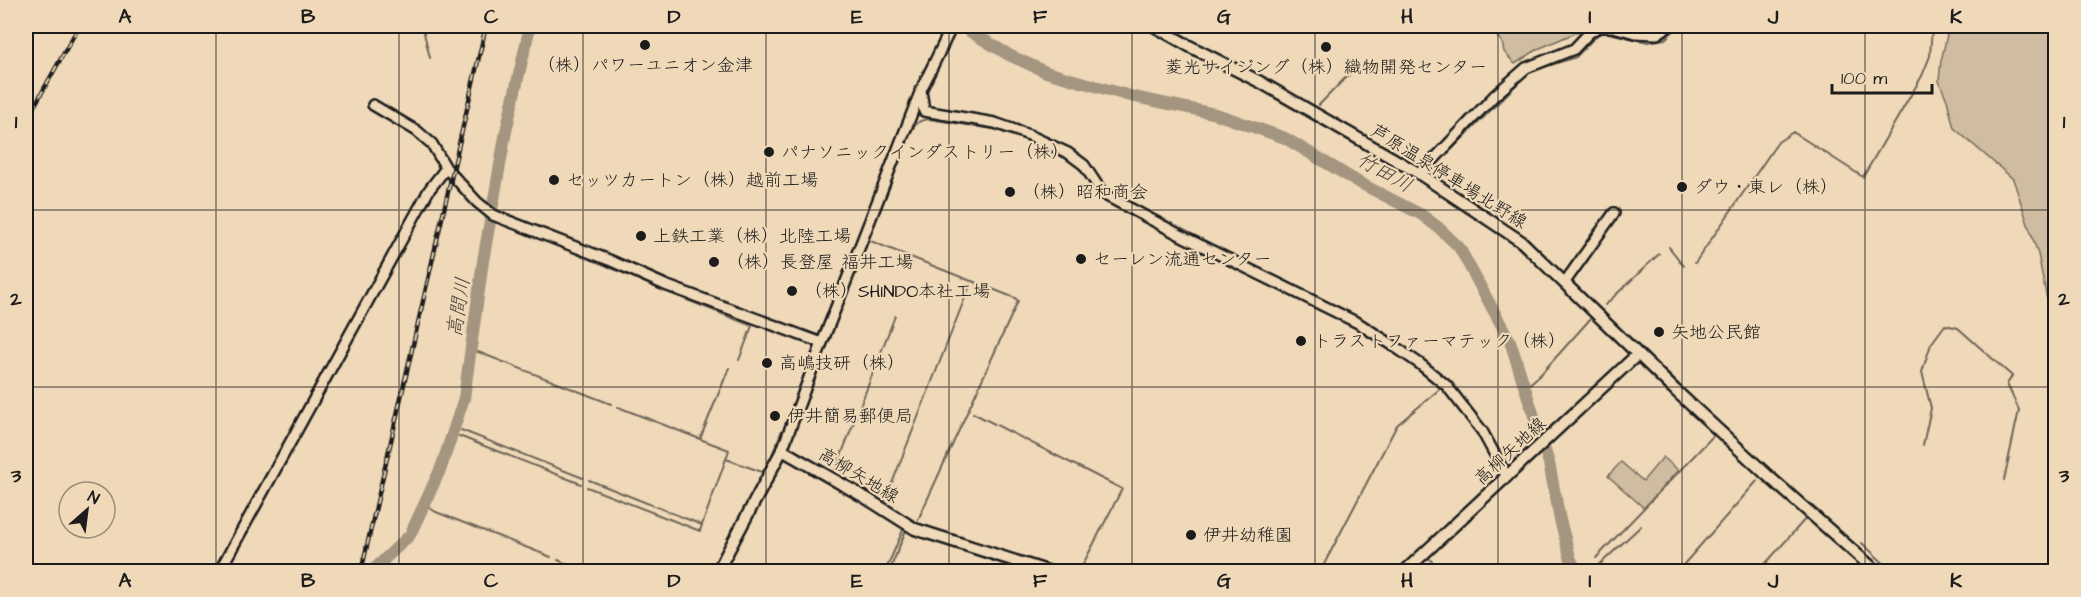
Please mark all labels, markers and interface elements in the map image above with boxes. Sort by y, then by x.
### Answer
text: A [119,3,132,31]
text: B [301,3,316,31]
text: C [484,3,499,31]
text: D [668,3,681,31]
text: E [851,3,863,31]
text: F [1033,3,1048,31]
text: G [1217,3,1231,31]
text: H [1401,3,1413,31]
text: I [1588,3,1592,31]
text: J [1767,3,1779,31]
text: K [1950,3,1963,31]
marker: （株）パワーユニオン金津 [638,38,652,52]
marker: 菱光サイジング（株）織物開発センター [1319,40,1333,54]
place label: （株）パワーユニオン金津 [537,53,753,78]
place label: 菱光サイジング（株）織物開発センター [1165,55,1487,80]
scale bar [1832,57,1932,95]
text: 100 m [1841,66,1887,91]
text: 1 [15,108,18,136]
text: 1 [2063,108,2066,136]
street label: 芦原温泉停車場北野線 [1366,118,1532,235]
place label: パナソニックインダストリー（株） [781,140,1069,165]
marker: パナソニックインダストリー（株） [762,145,776,159]
water label: 竹田川 [1351,146,1418,200]
place label: セッツカートン（株）越前工場 [566,168,818,193]
marker: セッツカートン（株）越前工場 [547,173,561,187]
place label: ダウ・東レ（株） [1694,175,1838,200]
place label: （株）昭和商会 [1022,180,1148,205]
marker: ダウ・東レ（株） [1675,180,1689,194]
marker: （株）昭和商会 [1003,185,1017,199]
place label: 上鉄工業（株）北陸工場 [653,224,851,249]
marker: 上鉄工業（株）北陸工場 [634,229,648,243]
place label: セーレン流通センター [1093,247,1272,272]
place label: （株）長登屋 福井工場 [726,250,913,275]
marker: セーレン流通センター [1074,252,1088,266]
marker: （株）長登屋 福井工場 [707,255,721,269]
water label: 高間川 [440,275,478,339]
place label: （株）SHINDO本社工場 [804,279,990,304]
marker: （株）SHINDO本社工場 [785,284,799,298]
text: 2 [9,285,22,313]
text: 2 [2057,285,2070,313]
place label: 矢地公民館 [1671,320,1761,345]
marker: 矢地公民館 [1652,325,1666,339]
place label: トラストファーマテック（株） [1313,329,1566,354]
marker: トラストファーマテック（株） [1294,334,1308,348]
place label: 高嶋技研（株） [779,351,905,376]
marker: 高嶋技研（株） [760,356,774,370]
place label: 伊井簡易郵便局 [787,404,913,429]
marker: 伊井簡易郵便局 [768,409,782,423]
street label: 高柳矢地線 [1469,412,1552,491]
street label: 高柳矢地線 [814,442,904,509]
text: 3 [10,462,22,490]
text: 3 [2058,462,2070,490]
north arrow [57,480,117,540]
text: N [84,486,103,510]
place label: 伊井幼稚園 [1203,523,1293,548]
marker: 伊井幼稚園 [1184,528,1198,542]
text: A [119,567,132,595]
text: B [301,567,316,595]
text: C [484,567,499,595]
text: D [668,567,681,595]
text: E [851,567,863,595]
text: F [1033,567,1048,595]
text: G [1217,567,1231,595]
text: H [1401,567,1413,595]
text: I [1588,567,1592,595]
text: J [1767,567,1779,595]
text: K [1950,567,1963,595]

